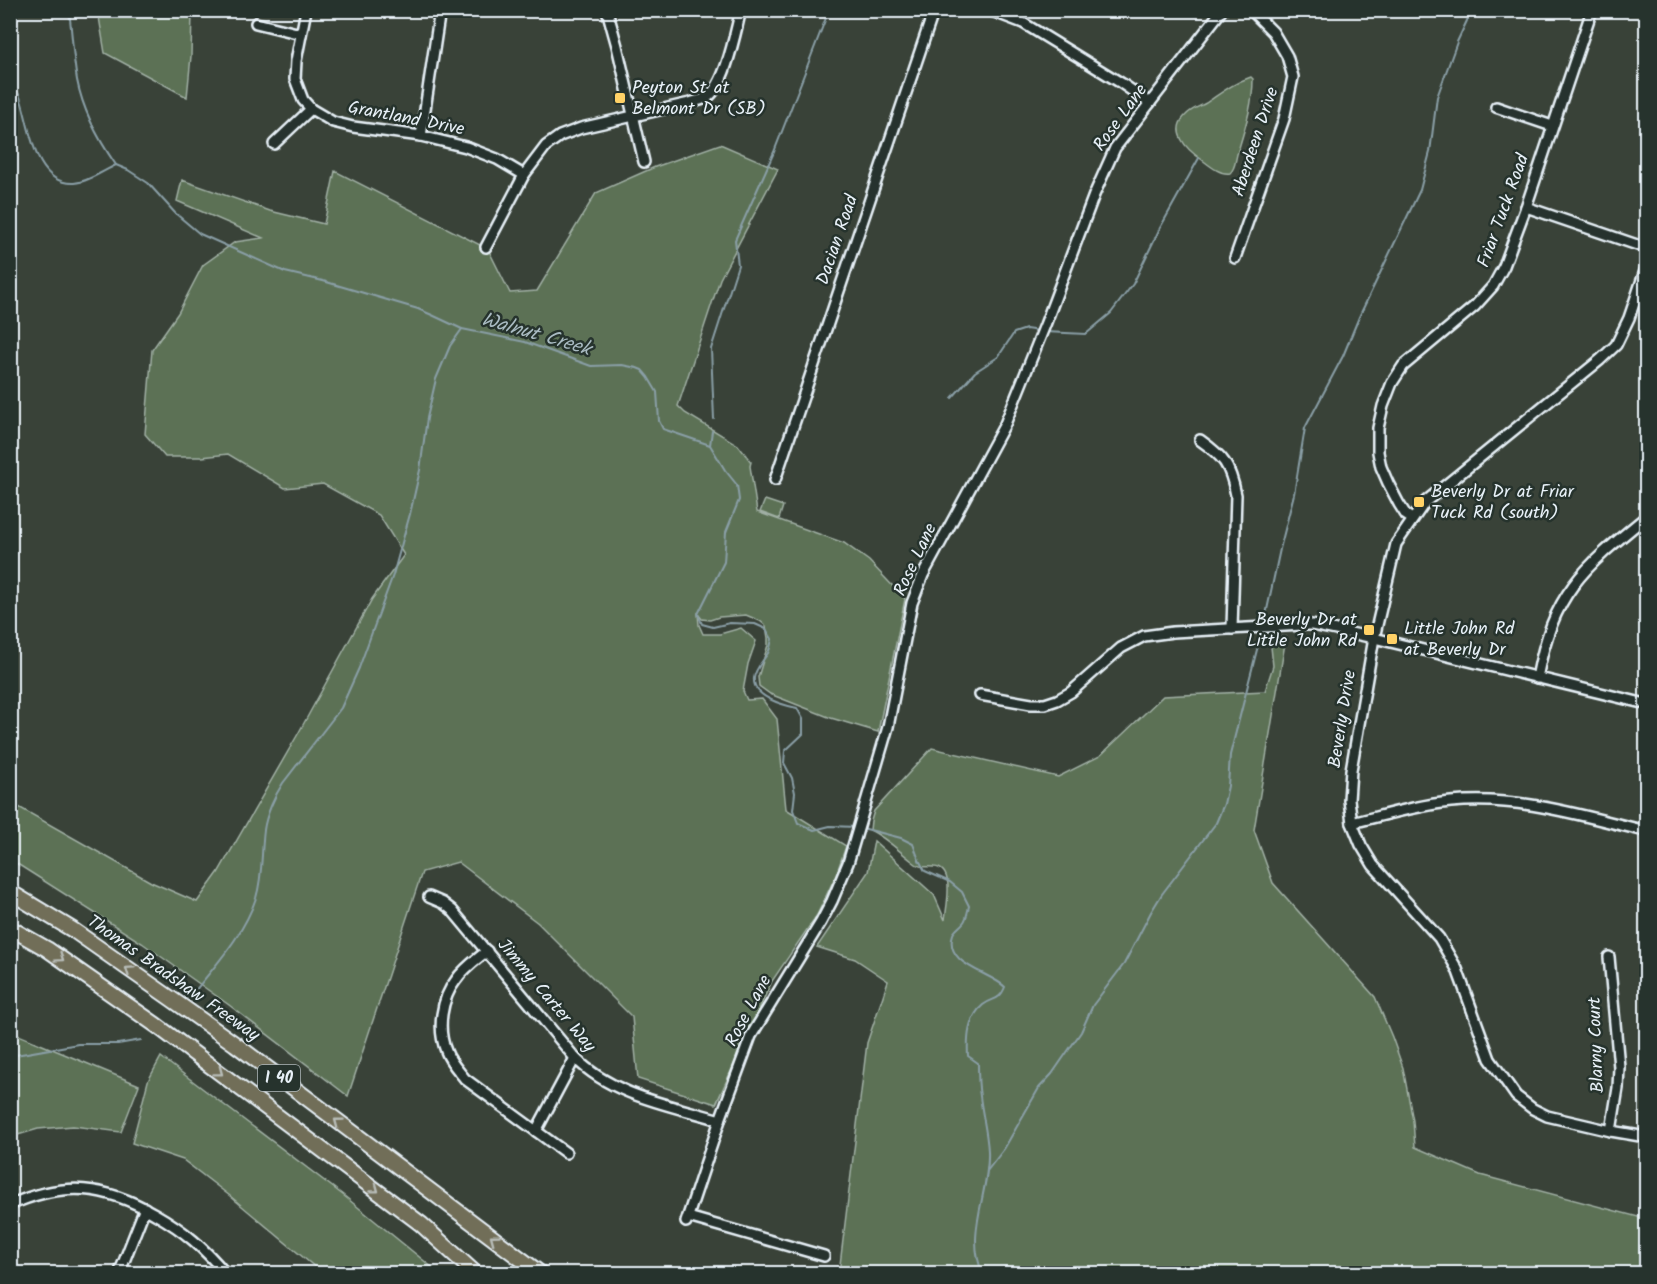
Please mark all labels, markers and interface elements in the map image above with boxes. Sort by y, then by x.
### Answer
place label: Peyton St at Belmont Dr (SB) [632,74,766,124]
street label: Rose Lane [1086,78,1156,158]
street label: Aberdeen Drive [1225,83,1287,201]
marker: Peyton St at Belmont Dr (SB) [613,91,627,105]
street label: Grantland Drive [345,93,467,145]
street label: Friar Tuck Road [1470,149,1538,272]
street label: Dacian Road [809,190,867,289]
water label: Walnut Creek [478,304,597,367]
place label: Beverly Dr at Friar Tuck Rd (south) [1431,478,1575,528]
marker: Beverly Dr at Friar Tuck Rd (south) [1412,495,1426,509]
street label: Rose Lane [886,519,946,601]
place label: Beverly Dr at Little John Rd [1247,606,1358,656]
place label: Little John Rd at Beverly Dr [1404,615,1515,665]
marker: Beverly Dr at Little John Rd [1362,623,1376,637]
marker: Little John Rd at Beverly Dr [1385,632,1399,646]
street label: Beverly Drive [1321,668,1365,770]
street label: Thomas Bradshaw Freeway [80,908,266,1050]
street label: Jimmy Carter Way [489,933,603,1060]
one-way arrow [54,951,65,962]
one-way arrow [125,966,136,977]
street label: Rose Lane [718,970,780,1052]
street label: Blarny Court [1581,995,1613,1094]
one-way arrow [212,1064,223,1075]
road number: I 40 [258,1065,300,1091]
one-way arrow [333,1118,344,1129]
one-way arrow [368,1182,379,1193]
one-way arrow [489,1235,500,1246]

